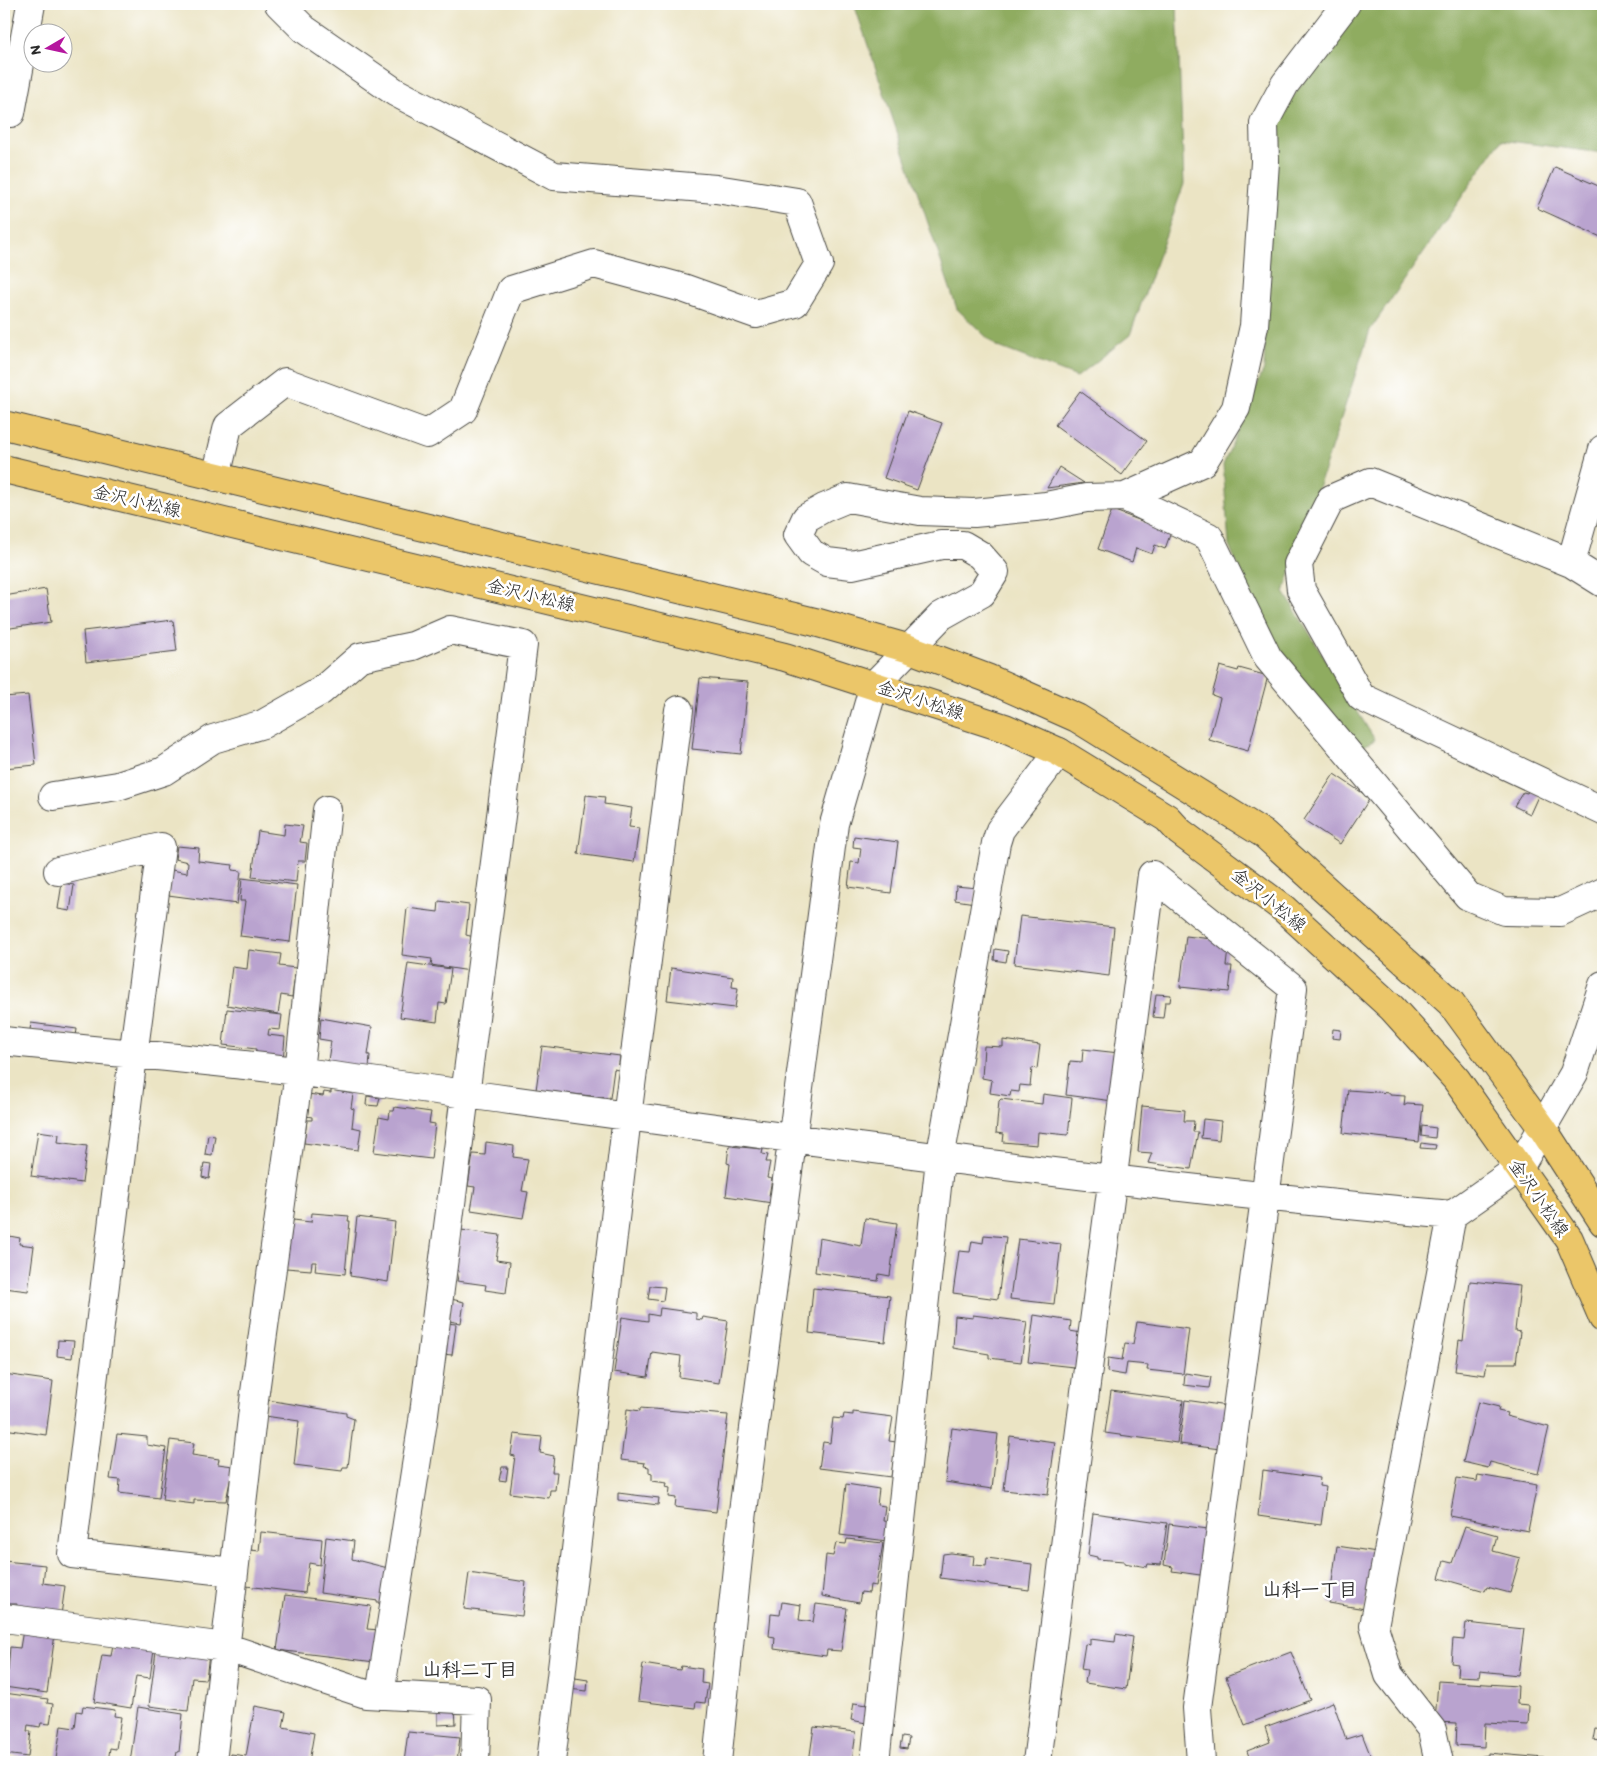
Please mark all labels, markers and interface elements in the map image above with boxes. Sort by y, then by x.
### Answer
north arrow [22,22,72,72]
text: N [27,44,45,56]
street label: 金沢小松線 [91,480,183,522]
street label: 金沢小松線 [485,574,577,616]
street label: 金沢小松線 [875,676,967,724]
street label: 金沢小松線 [1227,863,1311,937]
street label: 金沢小松線 [1504,1155,1574,1241]
district label: 山科一丁目 [1262,1578,1358,1601]
district label: 山科二丁目 [422,1658,518,1681]

